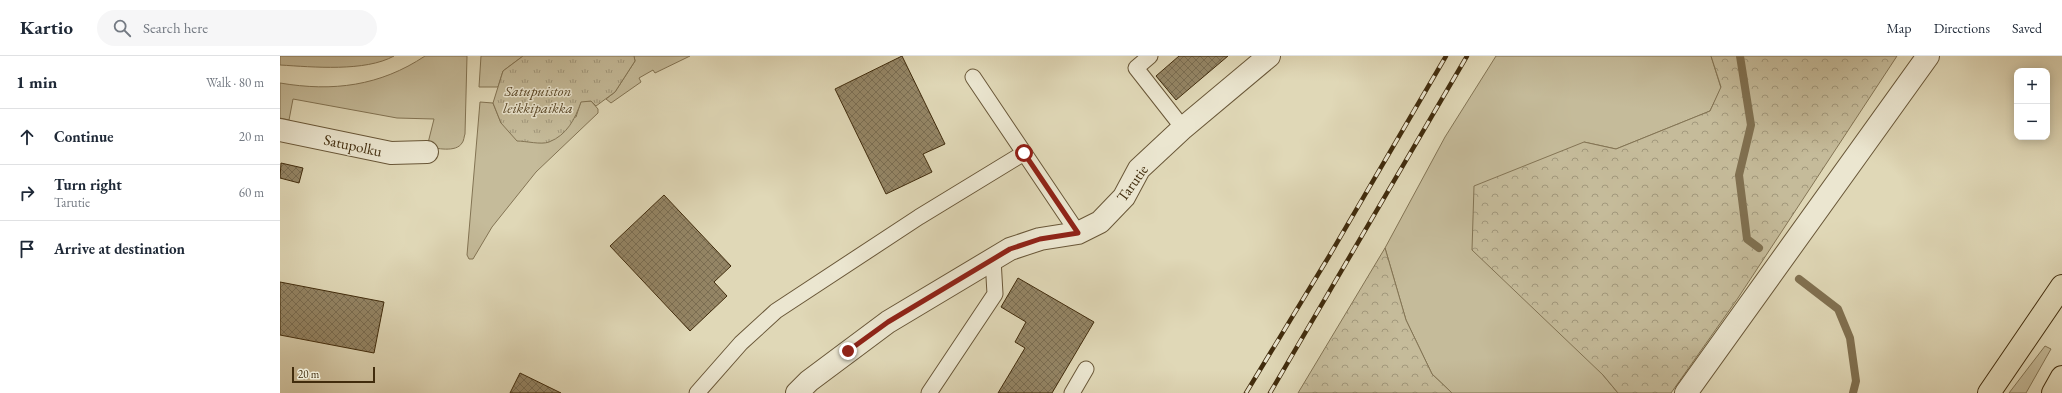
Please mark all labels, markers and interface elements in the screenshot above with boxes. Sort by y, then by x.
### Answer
search box [97,10,377,46]
text: Kartio [20,15,73,40]
icon: search [111,17,133,39]
text: Search here [143,18,208,37]
text: Map [1886,19,1912,37]
text: Directions [1934,19,1990,37]
text: Saved [2012,19,2042,37]
map controls [2014,68,2050,140]
button: + [2014,68,2050,104]
text: 1 min [16,71,57,93]
text: Walk · 80 m [206,74,264,91]
park label: Satupuiston leikkipaikka [503,81,573,117]
button: − [2014,104,2050,140]
icon: ahead [16,126,38,148]
text: Continue [54,127,114,146]
text: 20 m [239,128,264,145]
street label: Satupolku [322,130,384,160]
route start [1015,144,1033,162]
street label: Tarutie [1112,160,1152,205]
text: Turn right [54,175,122,194]
icon: right [16,182,38,204]
text: 60 m [239,184,264,201]
text: Tarutie [54,194,90,211]
icon: arrive [16,238,38,260]
text: Arrive at destination [54,239,185,258]
route end [839,342,857,360]
scale bar [292,365,375,384]
text: 20 m [298,367,319,381]

